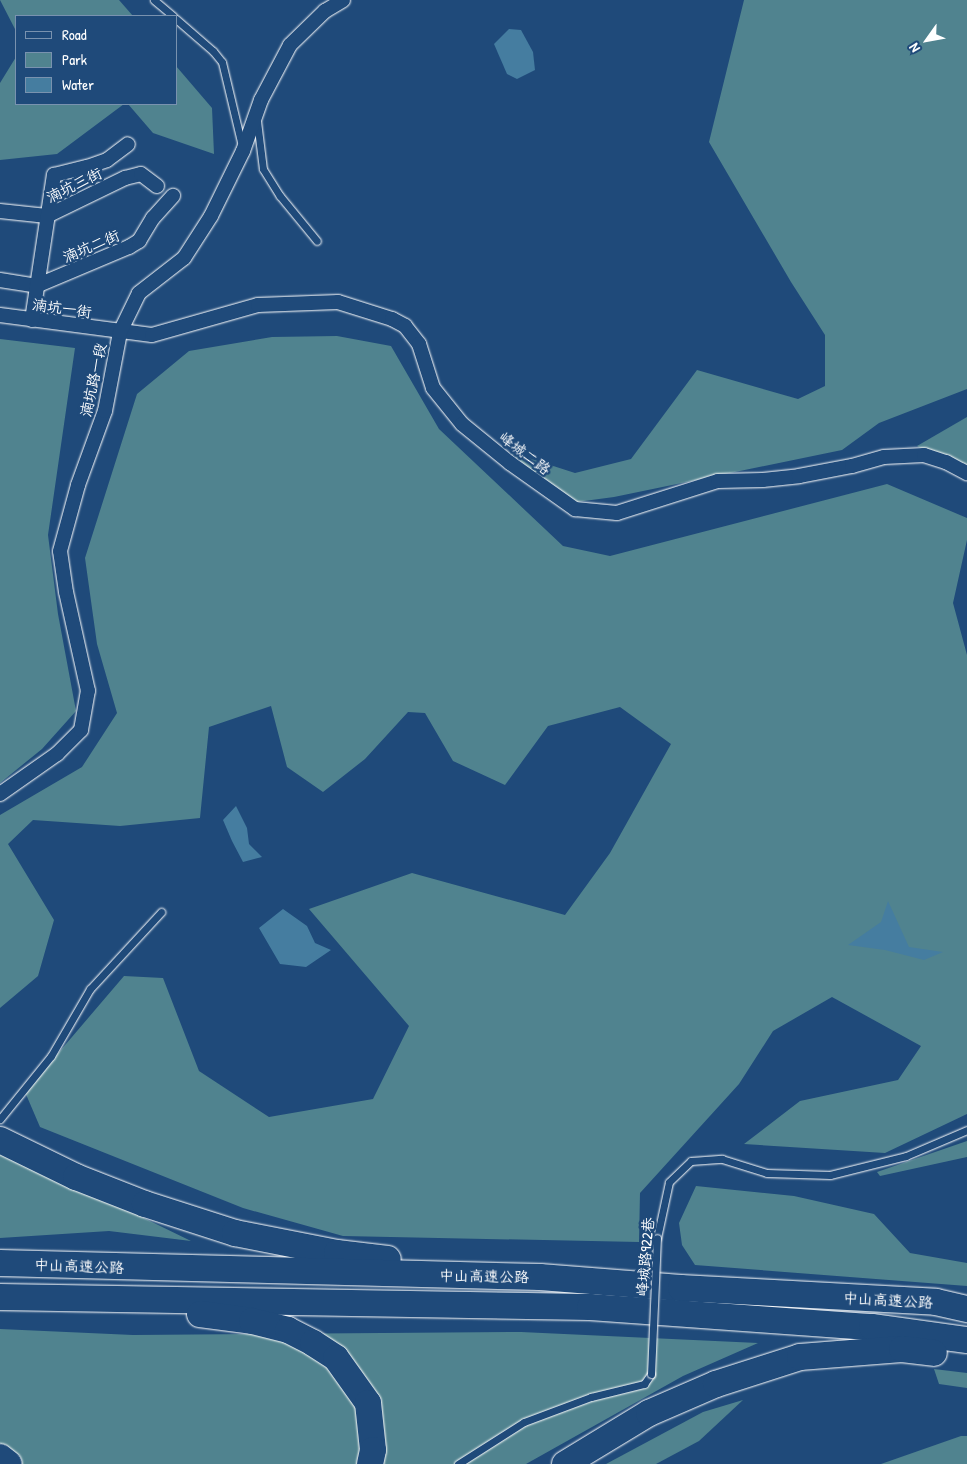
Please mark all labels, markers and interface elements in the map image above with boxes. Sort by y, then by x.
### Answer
legend [15,15,178,105]
north arrow [902,15,952,65]
text: Road [62,24,87,45]
text: N [904,40,924,56]
text: Park [62,49,87,70]
text: Water [62,74,94,95]
street label: 湳坑三街 [43,164,105,206]
street label: 湳坑二街 [60,226,122,266]
street label: 湳坑一街 [31,295,93,321]
street label: 湳坑路一段 [76,341,110,419]
street label: 峰城二路 [496,428,554,478]
street label: 峰城路922巷 [633,1217,657,1297]
street label: 中山高速公路 [34,1255,124,1277]
street label: 中山高速公路 [439,1266,529,1286]
street label: 中山高速公路 [843,1289,933,1311]

